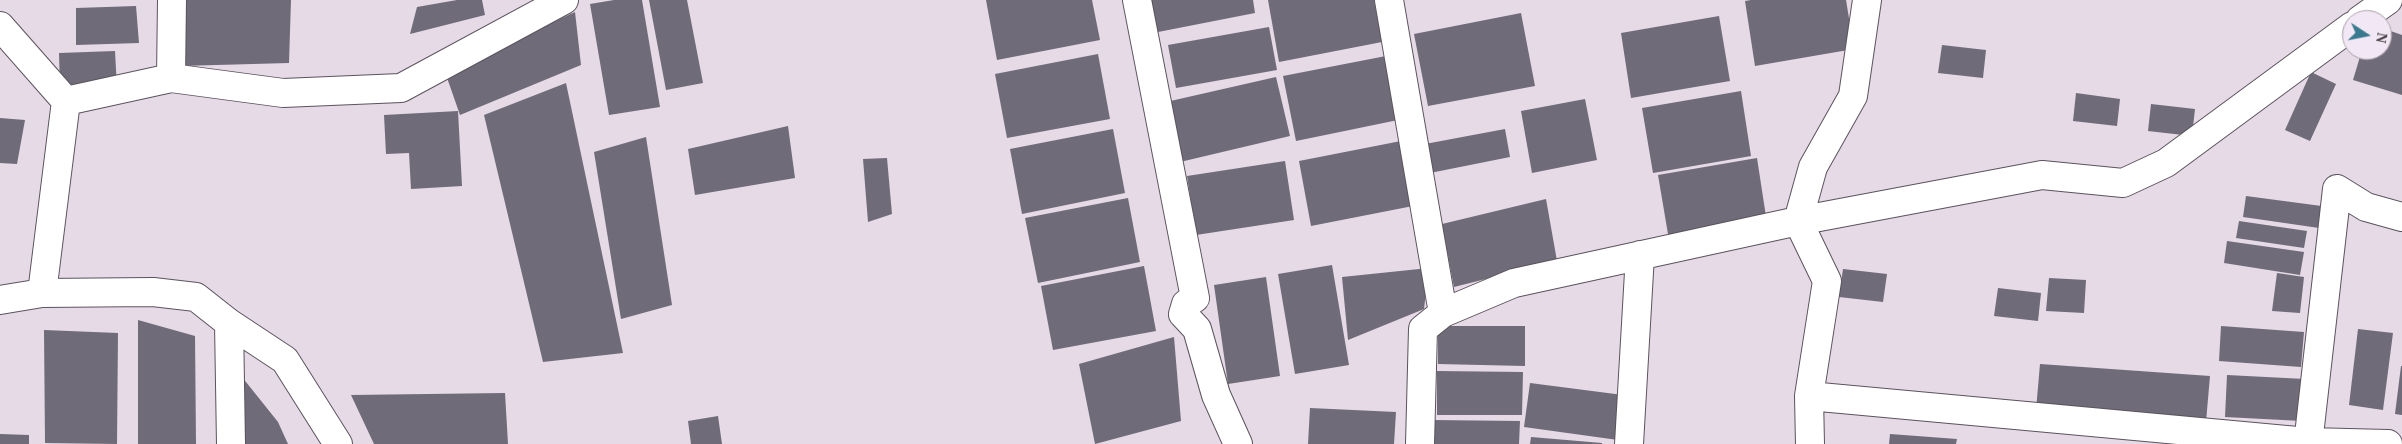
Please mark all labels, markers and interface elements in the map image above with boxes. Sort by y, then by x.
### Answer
north arrow [2342,10,2392,60]
text: N [2373,31,2390,44]

